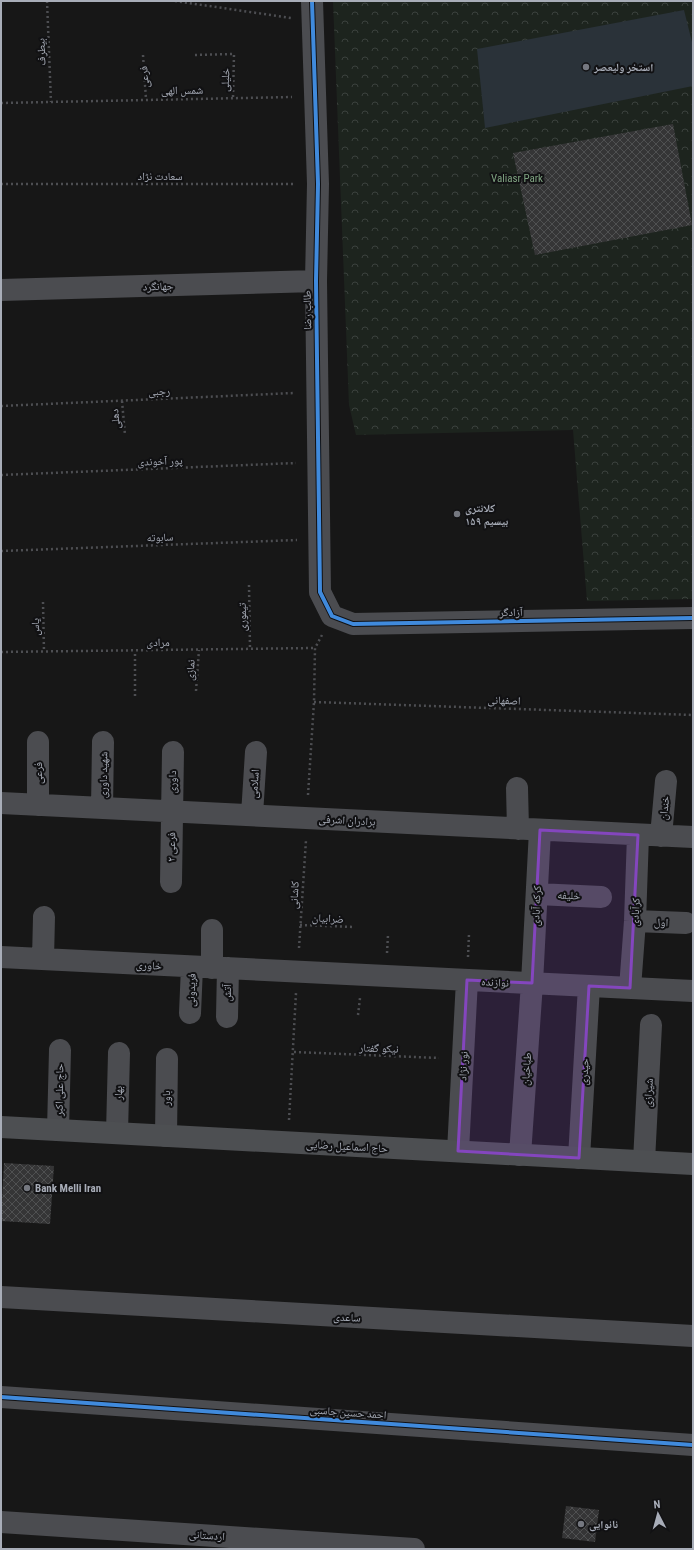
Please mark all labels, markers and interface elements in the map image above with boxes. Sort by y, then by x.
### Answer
street label: بیطرف [35,38,48,66]
place label: استخر ولیعصر [593,61,653,74]
marker: استخر ولیعصر [581,62,591,72]
street label: فرعی [137,65,152,89]
street label: خلیلی [219,68,232,92]
street label: شمس الهی [161,84,203,97]
street label: سعادت نژاد [138,170,182,183]
park label: Valiasr Park [491,172,543,185]
street label: جهانگرد [142,279,174,294]
street label: طالب رضا [301,290,314,330]
street label: رجبی [148,384,170,399]
street label: دهلی [108,408,123,430]
street label: پور آخوندی [137,454,183,469]
place label: کلانتری ۱۵۹ بیسیم [465,502,508,529]
marker: کلانتری ۱۵۹ بیسیم [452,509,462,519]
street label: سابوته [146,531,174,544]
street label: تیموری [236,602,249,631]
street label: آزادگر [498,606,523,619]
street label: یاس [29,617,42,636]
street label: مرادی [146,636,170,649]
street label: نمازی [183,659,198,681]
street label: اصفهانی [487,693,521,708]
street label: شهید داوری [97,752,110,798]
street label: فرعی [32,762,45,784]
street label: اسلامی [247,769,262,799]
street label: داوری [166,770,179,794]
street label: خندان [657,795,672,821]
street label: برادران اشرفی [318,813,376,828]
street label: فرعی ۲ [165,832,178,862]
street label: کاشانی [287,880,302,909]
street label: کرکه آبادی [529,885,544,927]
street label: خلیفه [557,888,581,903]
street label: کرآبادی [628,897,643,927]
street label: ضرابیان [312,911,344,926]
street label: اول [654,916,668,929]
street label: خاوری [136,958,162,973]
street label: فریدونی [184,973,199,1007]
street label: نوازنده [481,975,509,990]
street label: آتش [221,984,234,1002]
street label: نیکو گفتار [358,1041,399,1056]
street label: نور نژاد [456,1051,471,1081]
street label: طباخیان [519,1052,534,1086]
street label: حیدری [577,1058,592,1086]
street label: حاج علی اکبر [53,1064,66,1117]
street label: شیرازی [641,1078,656,1108]
street label: بهار [112,1086,125,1101]
street label: باور [160,1090,173,1107]
street label: حاج اسماعیل رضایی [306,1138,388,1155]
place label: Bank Melli Iran [35,1182,101,1195]
marker: Bank Melli Iran [22,1183,32,1193]
street label: ساعدی [333,1310,361,1325]
street label: احمد حسین جاسبی [309,1403,387,1422]
north arrow [638,1494,678,1534]
text: N [653,1498,661,1511]
place label: نانوایی [589,1518,618,1532]
marker: نانوایی [576,1519,586,1529]
street label: اردستانی [189,1528,225,1543]

